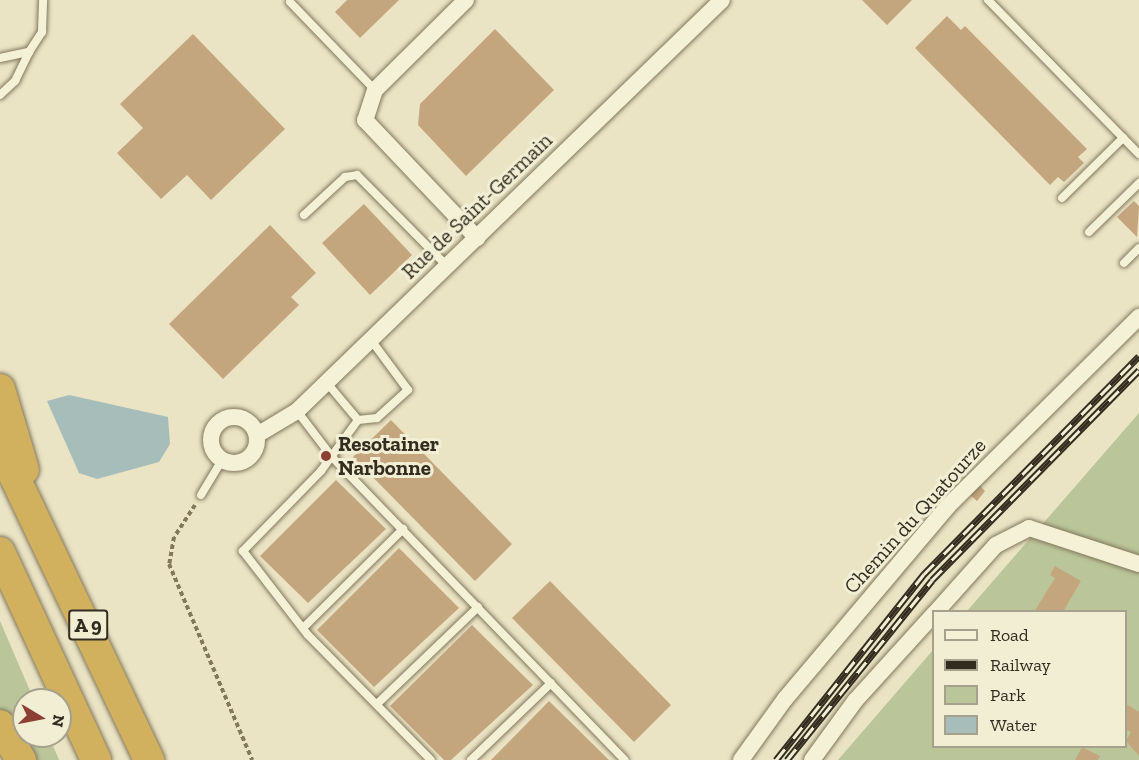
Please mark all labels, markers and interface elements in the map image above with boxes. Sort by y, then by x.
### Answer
street label: Rue de Saint-Germain [397,128,557,284]
place label: Resotainer Narbonne [338,431,439,481]
street label: Chemin du Quatourze [839,433,991,599]
marker: Resotainer Narbonne [319,449,333,463]
road number: A 9 [67,608,109,642]
legend [932,610,1127,748]
text: Road [990,624,1029,646]
text: Railway [990,654,1051,676]
text: Park [990,684,1026,706]
north arrow [12,688,72,748]
text: N [48,713,69,729]
text: Water [990,714,1037,736]

